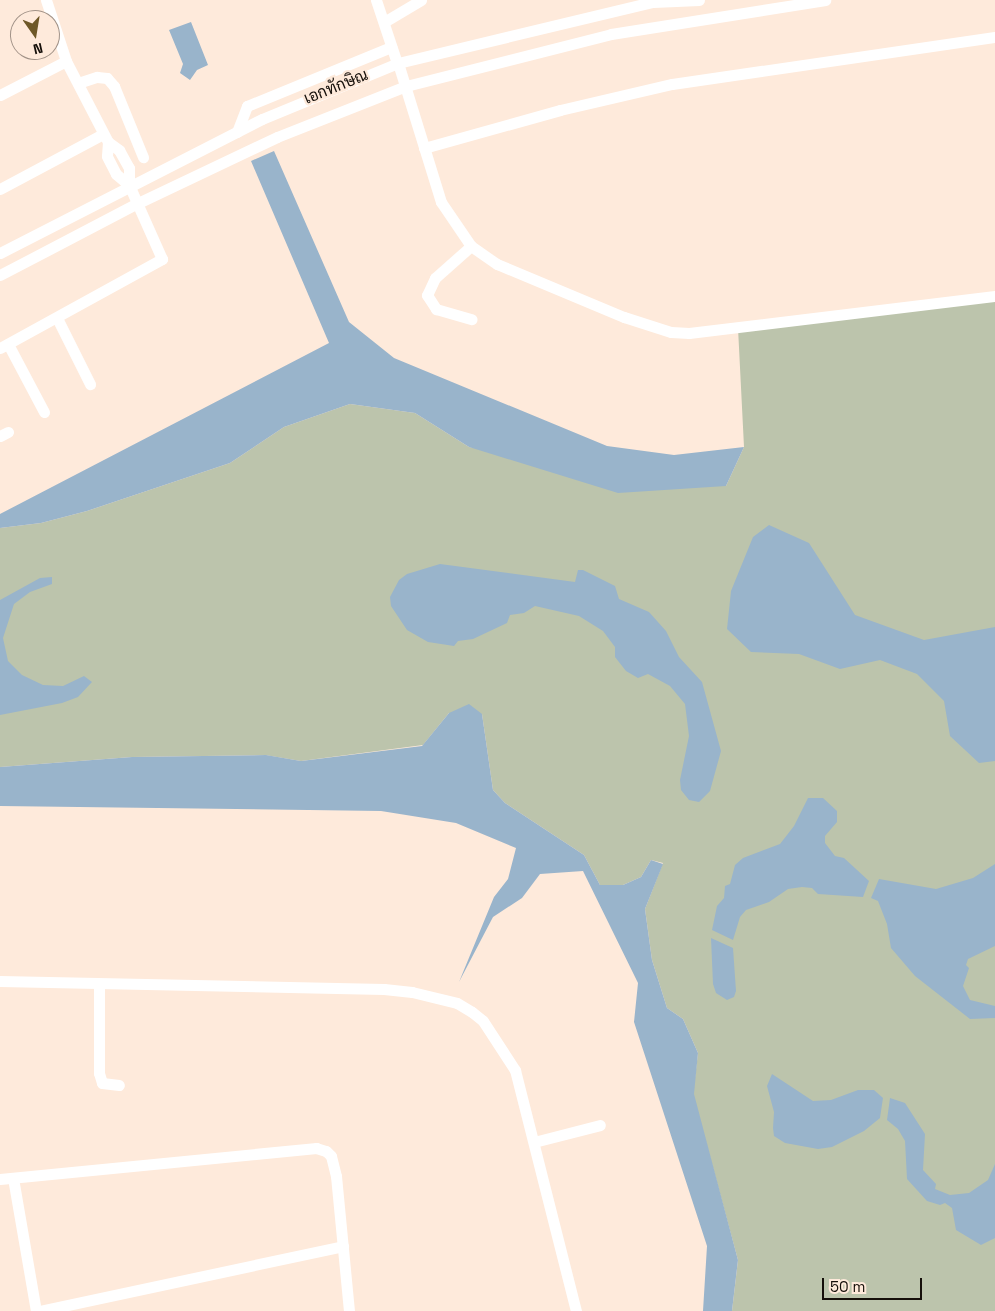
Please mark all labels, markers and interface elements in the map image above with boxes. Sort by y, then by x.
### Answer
north arrow [10,10,60,60]
text: N [32,39,45,58]
street label: เอกทักษิณ [301,65,371,109]
scale bar [825,1268,925,1300]
text: 50 m [830,1277,865,1296]

